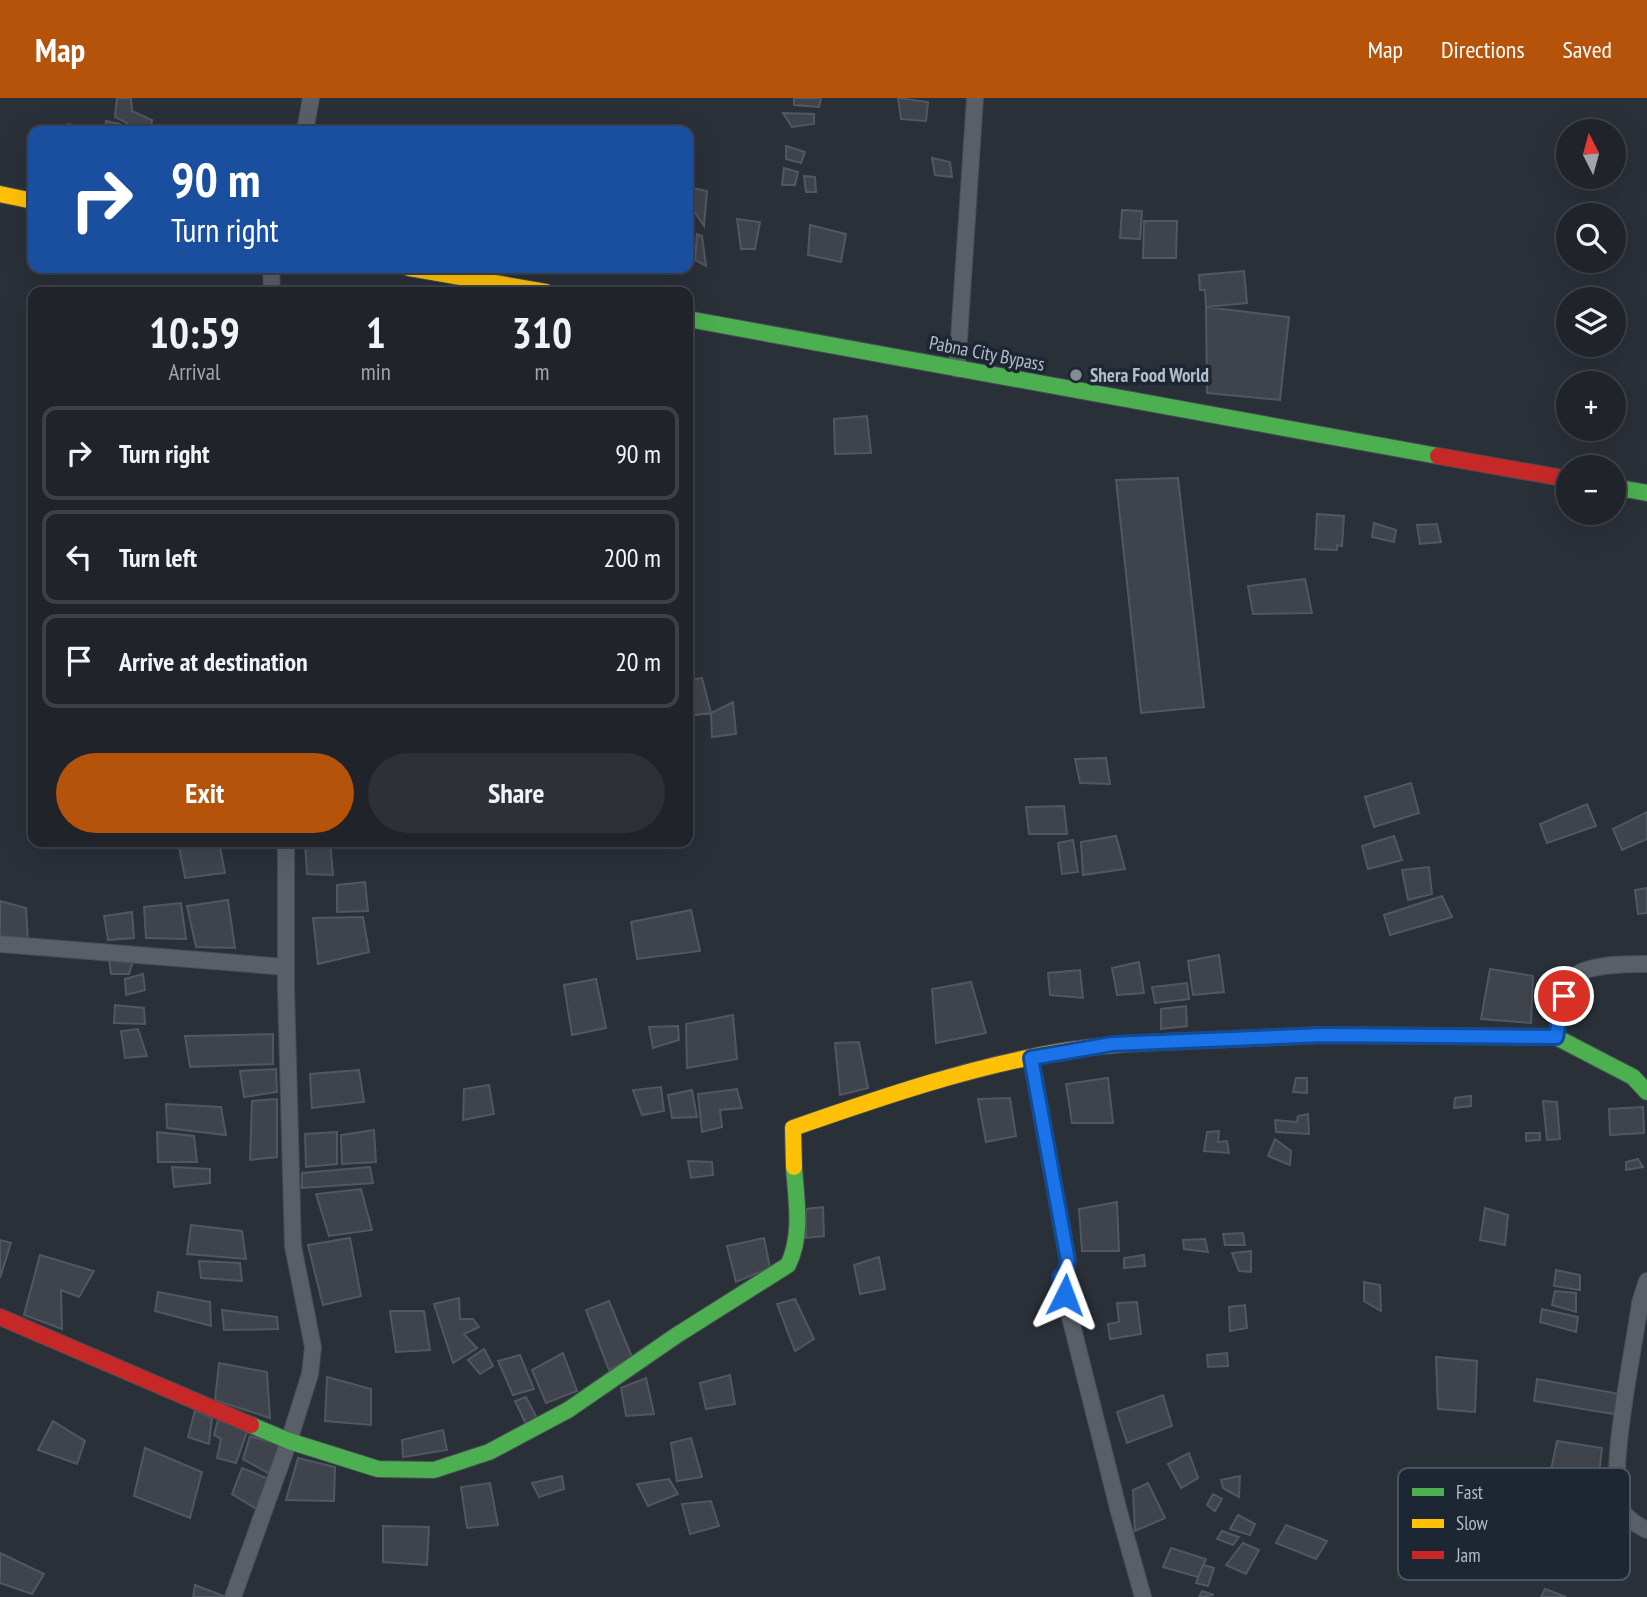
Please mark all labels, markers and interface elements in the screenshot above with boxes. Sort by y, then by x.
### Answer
text: Map [35,28,85,71]
text: Map [1368,34,1403,65]
text: Directions [1441,34,1525,65]
text: Saved [1563,34,1612,65]
north arrow [1556,119,1626,189]
map controls [1556,119,1626,525]
text: 90 m [171,147,260,211]
icon: right [56,154,147,245]
button: search [1556,203,1626,273]
text: Turn right [171,209,279,251]
button: layers [1556,287,1626,357]
text: 10:59 [149,305,240,360]
text: 1 [366,305,386,360]
text: 310 [512,305,572,360]
street label: Pabna City Bypass [927,330,1047,376]
text: Arrival [168,357,220,386]
text: min [361,357,391,386]
text: m [534,357,549,386]
place label: Shera Food World [1090,363,1209,387]
marker: Shera Food World [1068,367,1084,383]
button: + [1556,371,1626,441]
icon: right [60,434,98,472]
text: Turn right [119,437,210,470]
text: 90 m [615,437,661,470]
button: − [1556,455,1626,525]
icon: left [60,538,98,576]
text: Turn left [119,541,197,574]
text: 200 m [603,541,661,574]
icon: arrive [60,642,98,680]
text: Arrive at destination [119,645,308,678]
text: 20 m [615,645,661,678]
button: Exit [56,753,354,833]
button: Share [368,753,665,833]
pin [1534,966,1594,1026]
icon: arrive [1545,977,1583,1015]
position arrow [1028,1258,1102,1332]
legend [1398,1468,1630,1580]
text: Fast [1456,1480,1484,1504]
text: Slow [1456,1511,1489,1535]
text: Jam [1455,1543,1481,1567]

